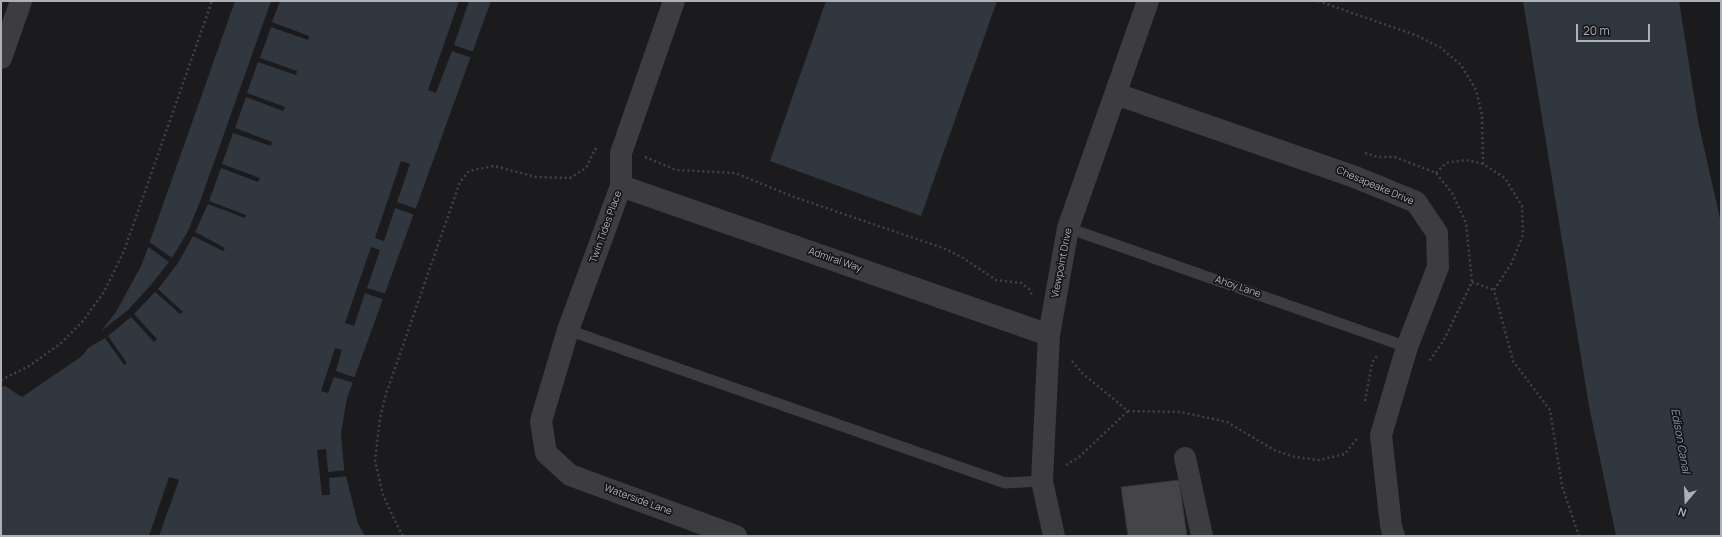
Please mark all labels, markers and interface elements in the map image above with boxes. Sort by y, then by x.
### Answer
scale bar [1578,16,1652,42]
text: 20 m [1583,22,1610,39]
street label: Chesapeake Drive [1334,164,1416,208]
street label: Twin Tides Place [587,189,625,265]
street label: Viewpoint Drive [1049,227,1075,299]
street label: Admiral Way [807,245,863,275]
street label: Ahoy Lane [1214,274,1262,300]
water label: Edison Canal [1668,408,1692,474]
north arrow [1666,481,1706,521]
street label: Waterside Lane [602,482,674,518]
text: N [1676,504,1688,521]

